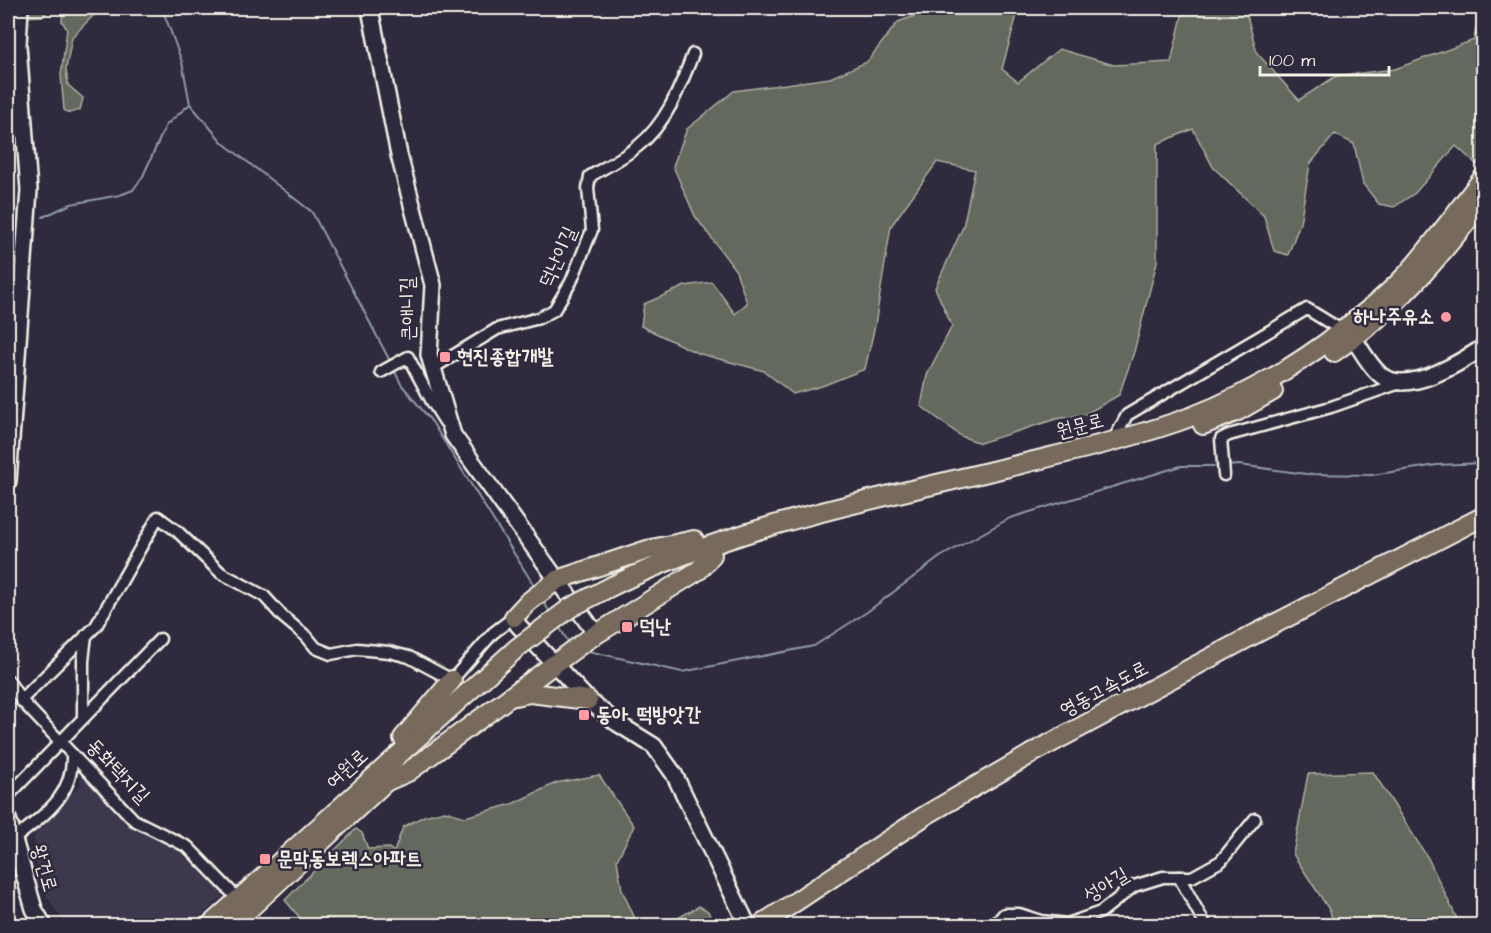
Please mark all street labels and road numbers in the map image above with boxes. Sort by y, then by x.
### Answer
street label: 덕난이길 [532,222,584,292]
street label: 큰애니길 [393,277,423,341]
street label: 원문로 [1053,406,1107,446]
street label: 영동고속도로 [1055,654,1153,724]
street label: 동화택지길 [80,732,156,810]
street label: 여원로 [320,742,374,796]
street label: 왕건로 [24,841,64,895]
street label: 성아길 [1078,861,1134,909]

